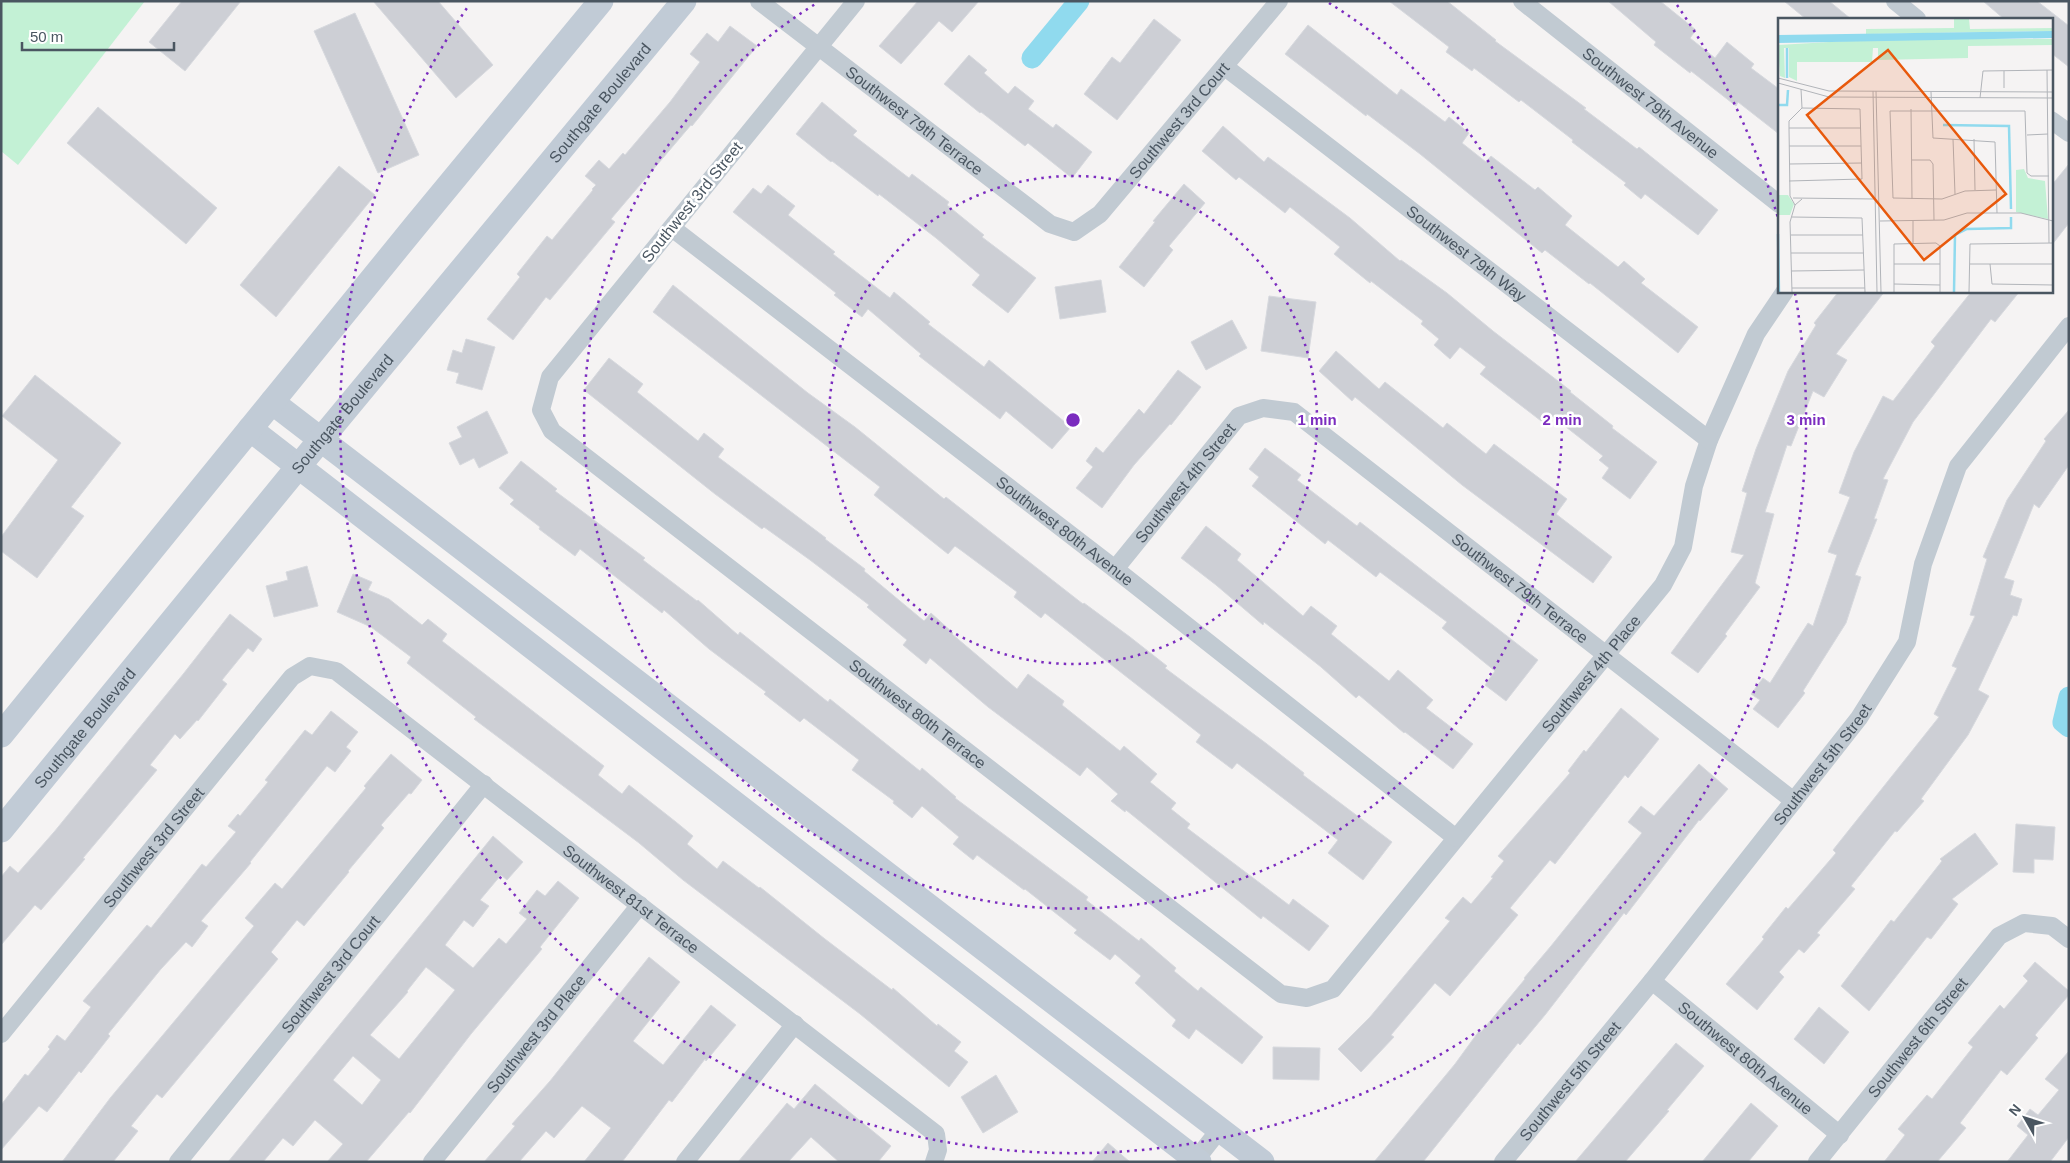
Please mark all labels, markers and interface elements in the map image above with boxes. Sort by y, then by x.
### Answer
inset map [1778,18,2052,292]
scale bar [22,20,175,52]
text: 50 m [30,28,63,45]
street label: Southgate Boulevard [545,40,654,166]
street label: Southwest 79th Avenue [1580,44,1722,161]
street label: Southwest 3rd Court [1125,58,1233,182]
street label: Southwest 79th Terrace [843,62,986,178]
street label: Southwest 3rd Street [638,138,746,265]
street label: Southwest 79th Way [1403,202,1530,305]
street label: Southgate Boulevard [288,351,396,477]
centre of rings [1064,411,1082,429]
text: 1 min [1297,411,1337,428]
text: 2 min [1542,411,1582,428]
text: 3 min [1786,411,1826,428]
street label: Southwest 4th Street [1131,419,1239,546]
street label: Southwest 80th Avenue [993,473,1137,589]
street label: Southwest 79th Terrace [1449,530,1592,646]
street label: Southwest 4th Place [1538,612,1644,735]
street label: Southwest 80th Terrace [846,656,990,772]
street label: Southgate Boulevard [31,665,139,791]
street label: Southwest 5th Street [1770,700,1875,828]
street label: Southwest 3rd Street [99,783,207,911]
street label: Southwest 81st Terrace [560,841,703,957]
street label: Southwest 3rd Court [278,911,383,1036]
street label: Southwest 3rd Place [483,971,589,1096]
street label: Southwest 6th Street [1864,974,1971,1101]
street label: Southwest 80th Avenue [1675,998,1816,1118]
street label: Southwest 5th Street [1516,1018,1624,1144]
north arrow [2000,1093,2050,1143]
text: N [2005,1101,2024,1119]

